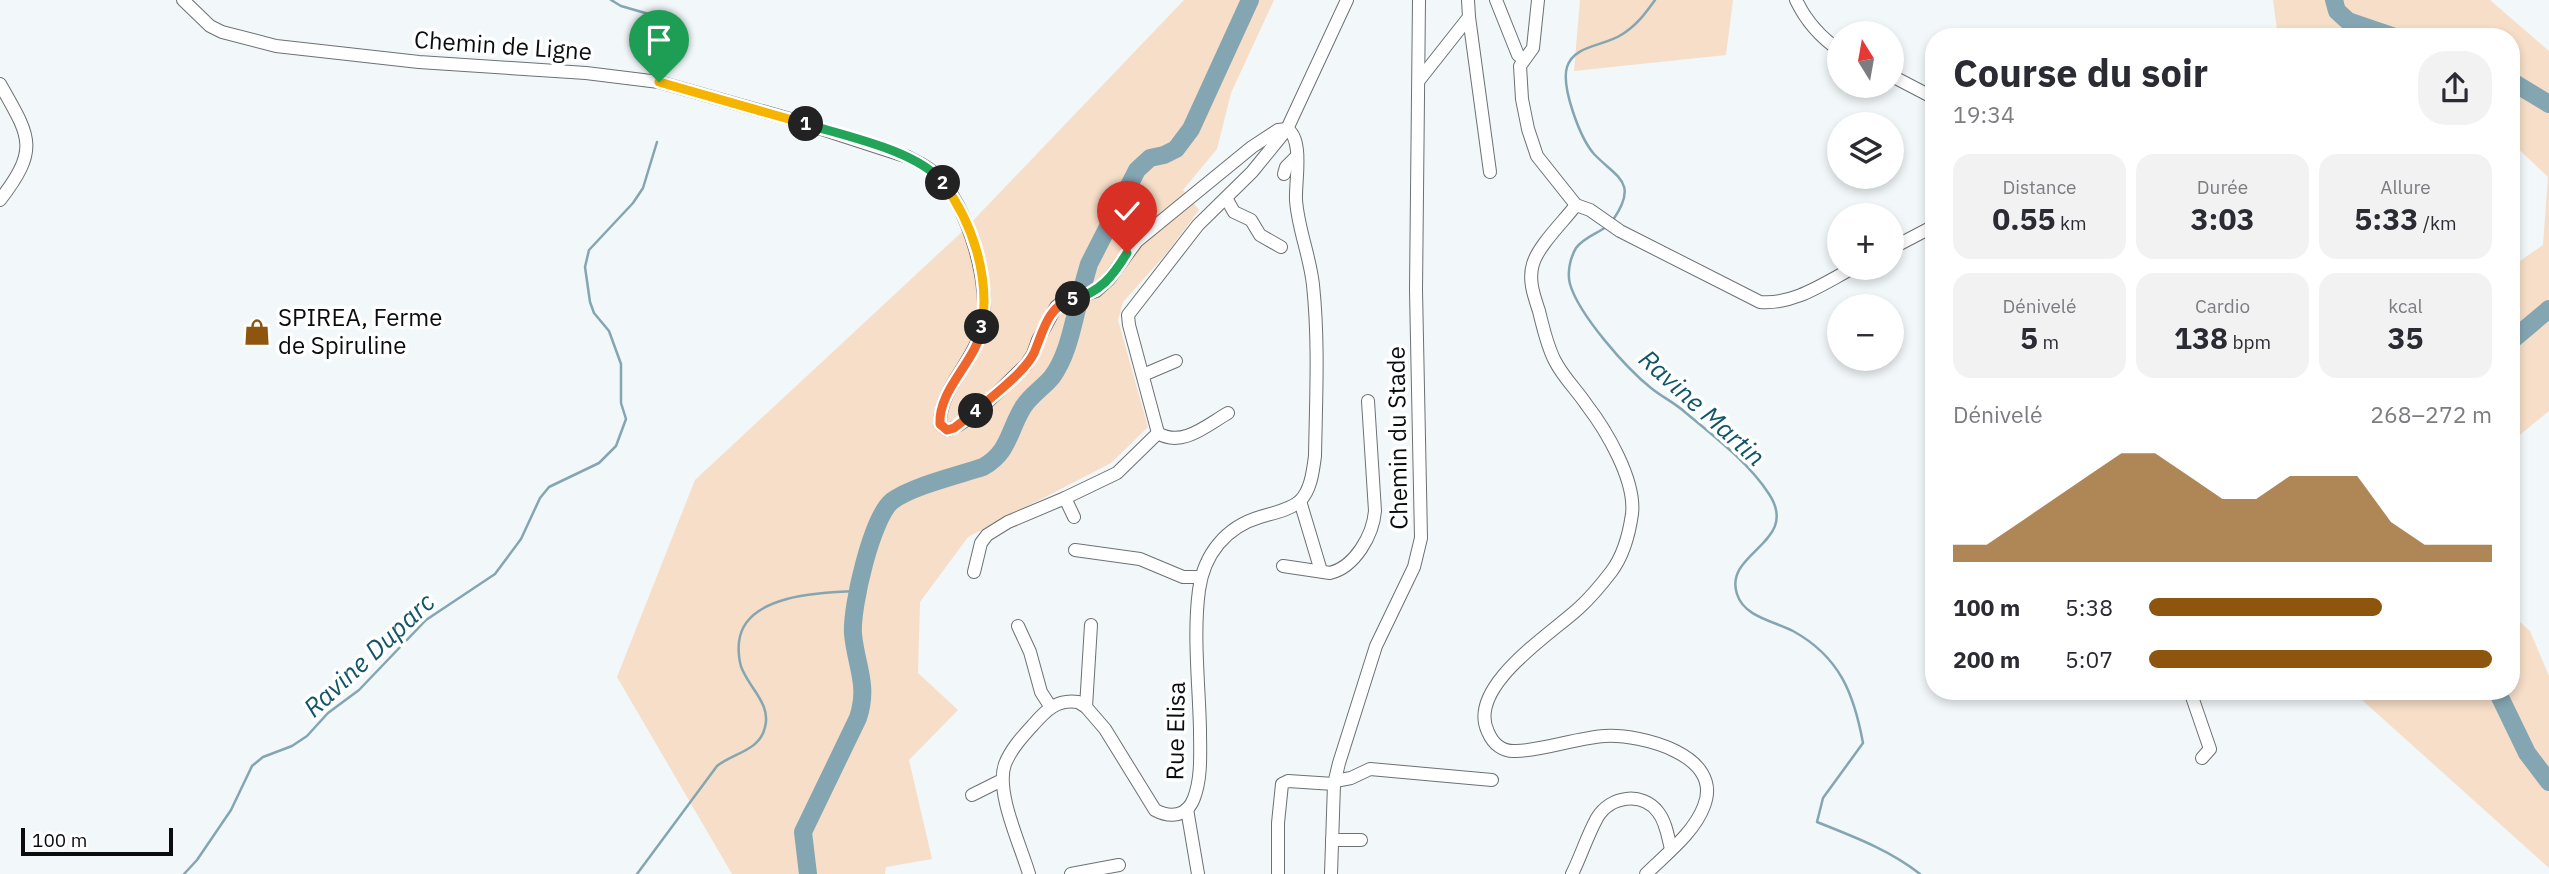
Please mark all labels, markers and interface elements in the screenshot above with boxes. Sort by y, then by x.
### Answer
pin [629,10,689,82]
icon: arrive [640,21,678,59]
north arrow [1827,21,1904,98]
map controls [1827,21,1904,371]
street label: Chemin de Ligne [413,23,593,67]
text: Course du soir [1953,48,2208,97]
button: share [2418,51,2492,125]
text: 19:34 [1953,99,2015,129]
pin: 1 [788,106,824,142]
text: 1 [800,111,811,135]
button: layers [1827,112,1904,189]
pin: 2 [926,166,960,200]
text: 2 [937,170,948,194]
text: Distance [2002,175,2077,199]
text: Durée [2197,175,2248,199]
text: Allure [2380,175,2431,199]
pin [1097,181,1157,253]
icon: check [1108,192,1146,230]
text: 0.55 [1992,199,2056,238]
text: 3:03 [2191,199,2254,238]
text: 5:33 [2354,199,2418,238]
button: + [1827,203,1904,280]
text: km [2056,211,2087,235]
text: /km [2418,211,2457,235]
pin: 5 [1056,282,1090,316]
text: 5 [1067,286,1078,310]
button: − [1827,294,1904,371]
text: Dénivelé [2003,294,2076,318]
text: Cardio [2195,294,2250,318]
text: kcal [2388,294,2423,318]
place label: SPIREA, Ferme de Spiruline [278,301,442,361]
pin: 3 [964,310,1000,344]
text: 3 [976,314,987,338]
shop icon: SPIREA, Ferme de Spiruline [242,317,272,347]
text: 5 [2020,318,2038,357]
text: 138 [2174,318,2228,357]
text: 35 [2388,318,2424,357]
text: m [2038,330,2059,354]
text: bpm [2228,330,2271,354]
water label: Ravine Martin [1632,341,1773,473]
street label: Chemin du Stade [1379,346,1415,530]
pin: 4 [958,394,993,428]
text: 4 [970,398,981,422]
text: Dénivelé [1953,399,2043,429]
text: 268–272 m [2370,399,2492,429]
water label: Ravine Duparc [295,584,441,724]
text: 100 m [1953,592,2020,622]
text: 5:38 [2065,592,2113,622]
text: 200 m [1953,644,2020,674]
text: 5:07 [2065,644,2113,674]
street label: Rue Elisa [1158,681,1192,781]
scale bar [21,825,173,857]
text: 100 m [32,828,87,852]

